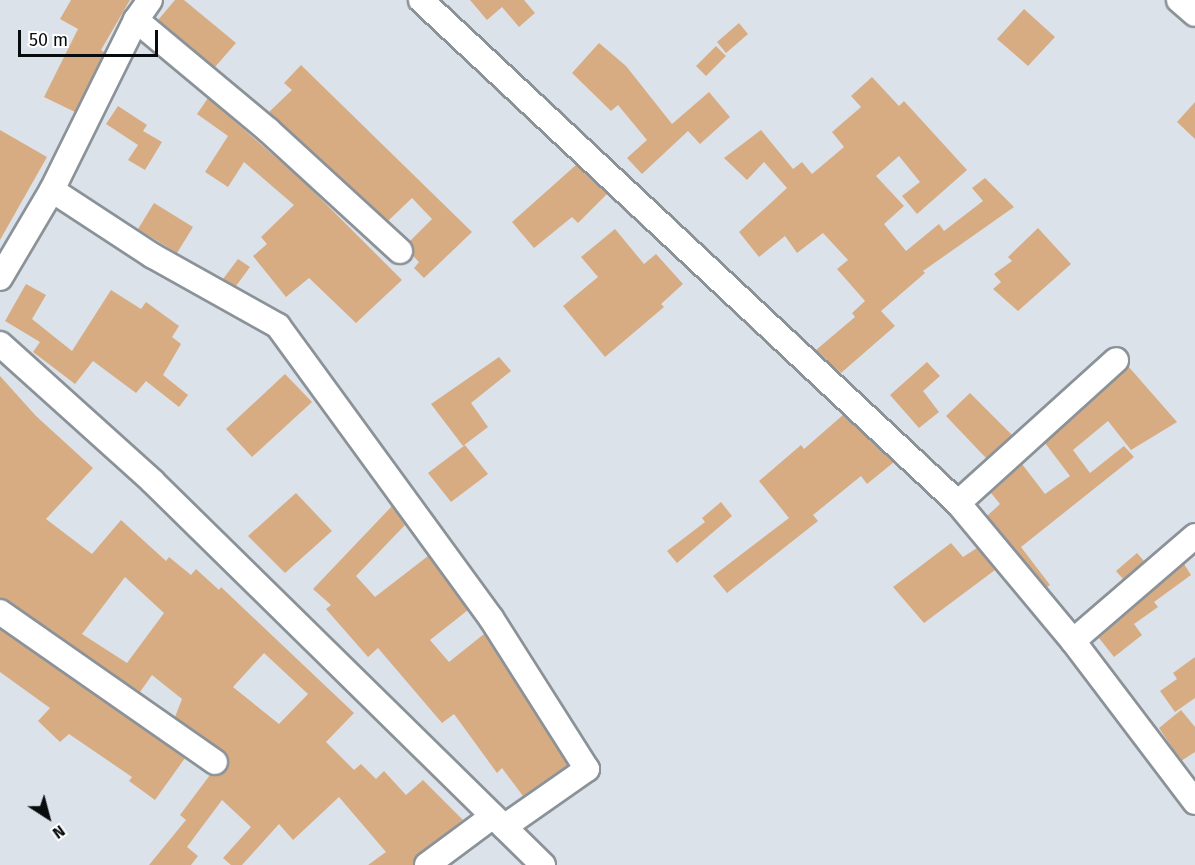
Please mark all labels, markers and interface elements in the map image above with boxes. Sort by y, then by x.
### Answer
scale bar [21,18,160,56]
text: 50 m [29,29,68,51]
north arrow [18,787,78,847]
text: N [49,821,69,843]

